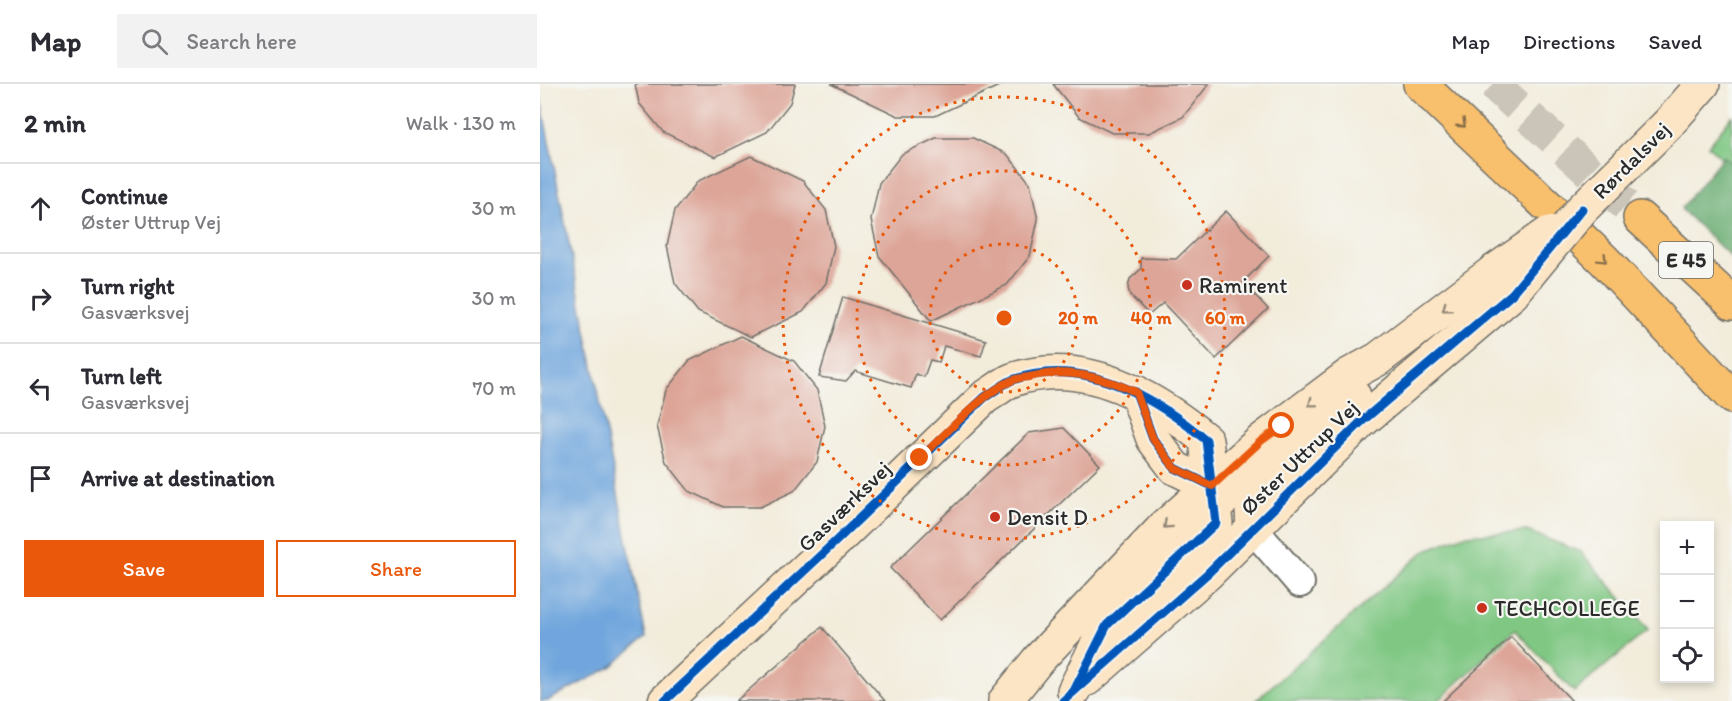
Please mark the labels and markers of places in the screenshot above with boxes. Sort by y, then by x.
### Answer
place label: Ramirent [1199,272,1288,299]
marker: Ramirent [1180,278,1194,292]
centre of rings [994,308,1014,328]
place label: Densit D [1007,504,1088,531]
marker: Densit D [988,510,1002,524]
place label: TECHCOLLEGE [1494,595,1640,622]
marker: TECHCOLLEGE [1475,601,1489,615]

